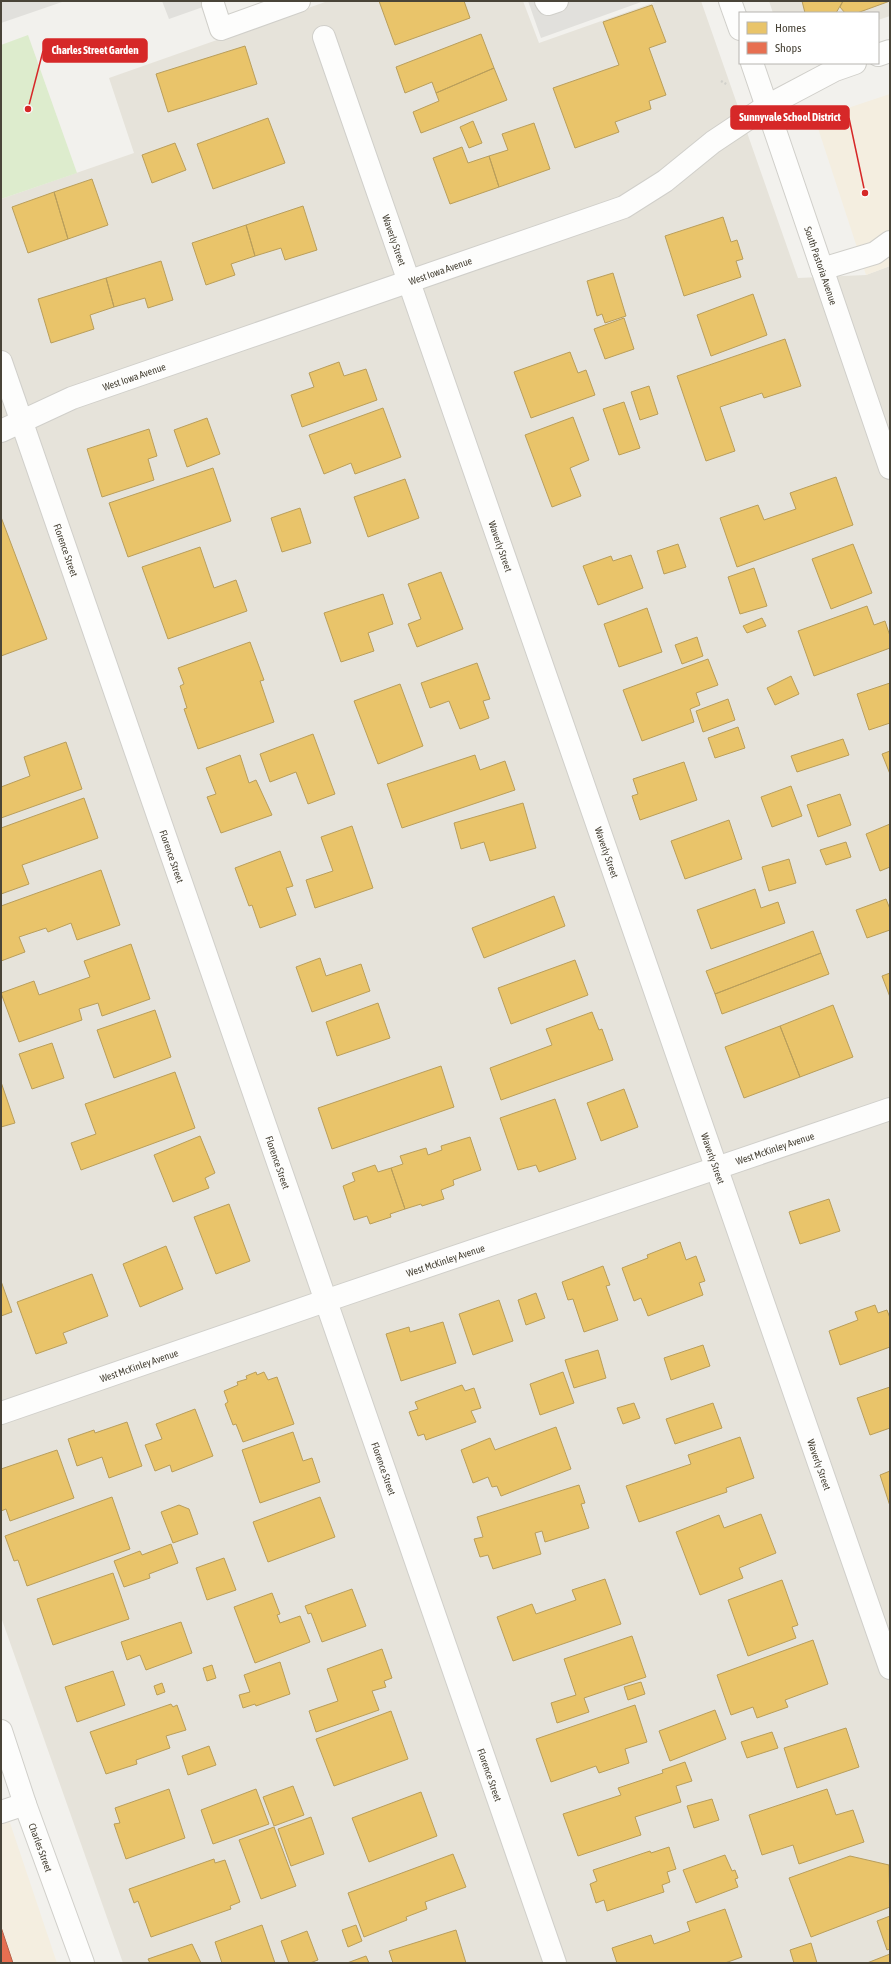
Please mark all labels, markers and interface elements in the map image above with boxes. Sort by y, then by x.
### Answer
legend [739,12,879,64]
text: Homes [775,21,806,35]
callout: Charles Street Garden [43,39,147,62]
text: Shops [775,41,801,55]
text: Charles Street Garden [51,44,139,56]
callout: Sunnyvale School District [731,106,849,129]
text: Sunnyvale School District [739,111,842,123]
street label: Waverly Street [381,213,408,267]
street label: South Pastoria Avenue [803,225,840,307]
street label: West Iowa Avenue [407,254,474,287]
street label: West Iowa Avenue [101,360,168,393]
street label: Waverly Street [487,519,515,573]
street label: Florence Street [52,522,80,578]
street label: Waverly Street [593,825,621,879]
street label: Florence Street [158,828,186,884]
street label: West McKinley Avenue [734,1130,816,1167]
street label: Waverly Street [699,1131,727,1185]
street label: Florence Street [264,1135,292,1190]
street label: West McKinley Avenue [405,1242,486,1278]
street label: West McKinley Avenue [98,1347,180,1384]
street label: Waverly Street [805,1438,833,1492]
street label: Florence Street [370,1441,398,1497]
street label: Florence Street [476,1747,504,1803]
street label: Charles Street [27,1822,55,1873]

